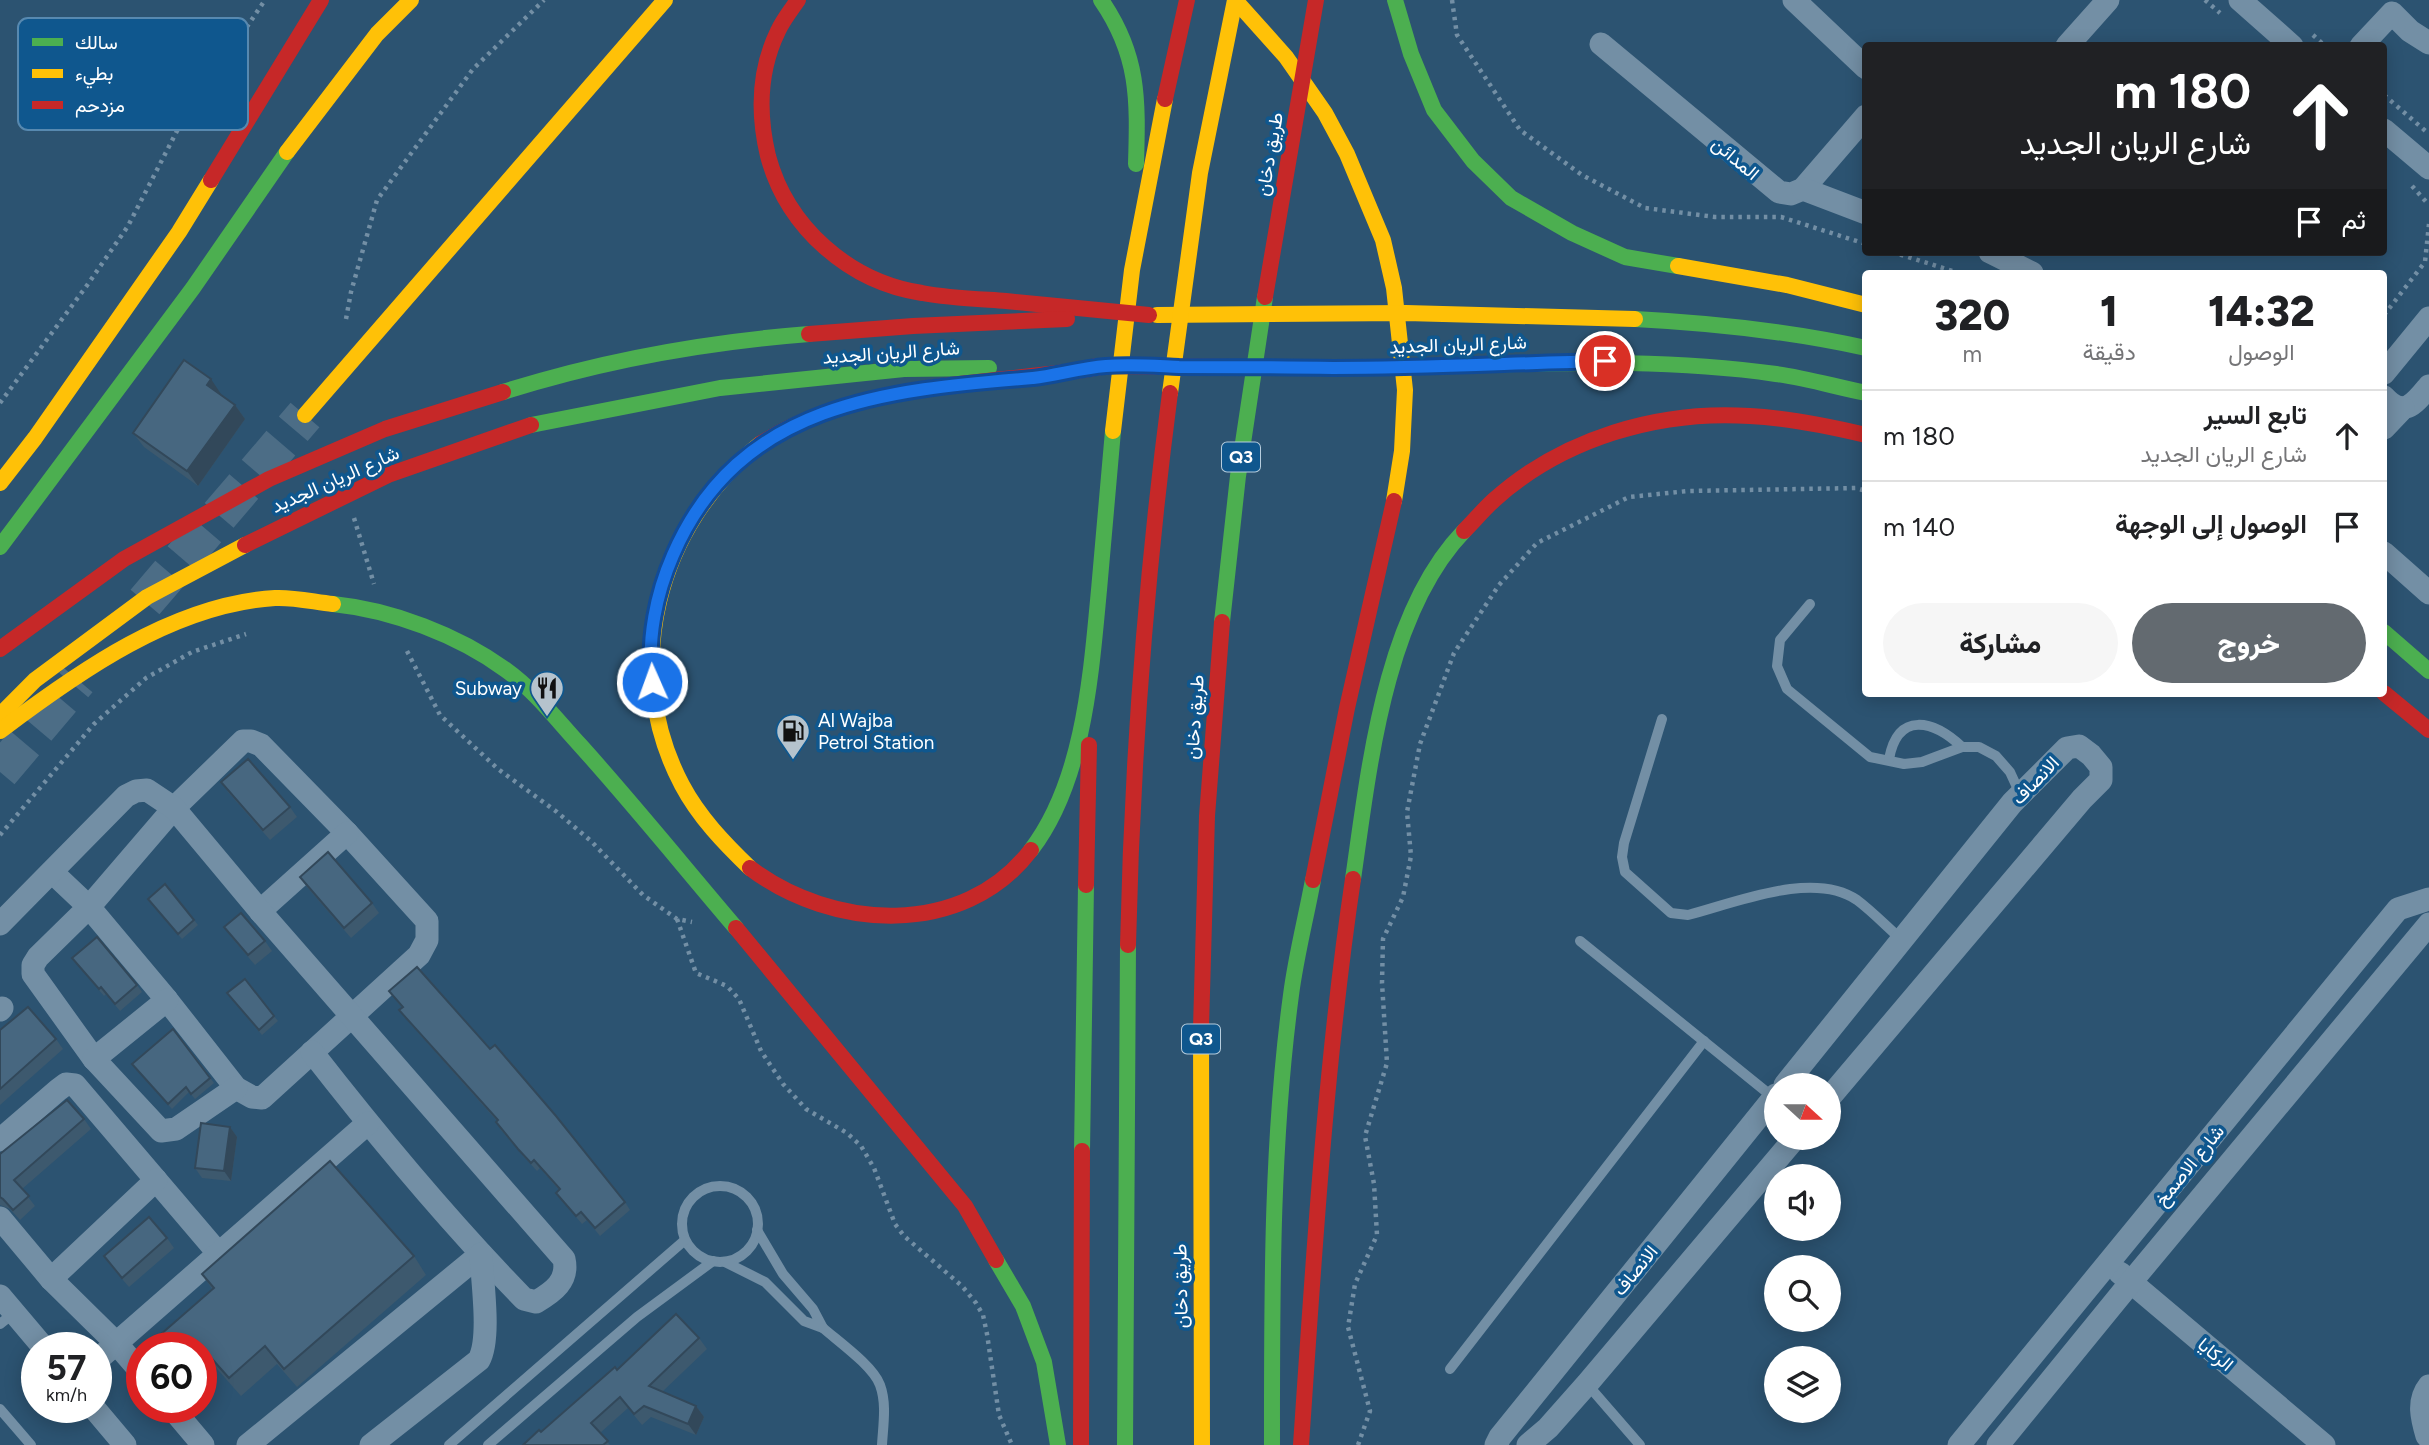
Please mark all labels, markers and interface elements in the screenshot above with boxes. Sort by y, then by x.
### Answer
legend [18,18,248,130]
text: سالك [75,31,118,54]
text: 180 m [2114,61,2251,120]
text: بطيء [75,62,113,89]
icon: ahead [2275,70,2366,161]
text: مزدحم [75,94,125,118]
street label: طريق دخان [1251,110,1288,198]
text: شارع الريان الجديد [2019,124,2251,162]
street label: المدائن [1707,132,1764,185]
icon: arrive [2290,203,2328,241]
text: ثم [2342,204,2366,236]
text: 1 [2100,286,2118,337]
text: 14:32 [2208,286,2315,337]
text: 320 [1934,290,2010,341]
street label: شارع الريان الجديد [1389,331,1527,359]
pin [1575,331,1635,391]
street label: شارع الريان الجديد [822,336,961,370]
text: دقيقة [2082,338,2136,366]
text: الوصول [2228,338,2295,366]
text: m [1962,340,1982,368]
icon: arrive [1586,342,1624,380]
text: تابع السير [2204,399,2307,431]
icon: ahead [2328,417,2366,455]
text: 180 m [1883,420,1955,452]
text: شارع الريان الجديد [2141,440,2307,468]
street label: شارع الريان الجديد [268,441,403,519]
road number: Q3 [1222,443,1260,472]
text: الوصول إلى الوجهة [2115,508,2307,540]
icon: arrive [2328,508,2366,546]
text: 140 m [1883,511,1955,543]
button: مشاركة [1883,603,2118,683]
button: خروج [2132,603,2366,683]
position arrow [615,645,689,719]
restaurant icon: Subway [528,669,566,718]
street label: طريق دخان [1180,674,1209,760]
place label: Subway [455,677,522,700]
place label: Al Wajba Petrol Station [818,709,934,754]
fuel station icon: Al Wajba Petrol Station [774,712,812,761]
street label: الانصاف [2007,751,2064,809]
road number: Q3 [1182,1024,1220,1054]
north arrow [1764,1073,1841,1150]
map controls [1764,1073,1841,1423]
street label: شارع الاصمخ [2150,1120,2231,1212]
button: sound [1764,1164,1841,1241]
street label: الانصاف [1608,1240,1663,1300]
street label: طريق دخان [1168,1243,1193,1329]
button: search [1764,1255,1841,1332]
speed limit sign: 60 [126,1332,217,1423]
street label: الركايا [2193,1333,2238,1376]
button: layers [1764,1346,1841,1423]
text: 57 [47,1347,86,1389]
text: km/h [46,1384,87,1406]

